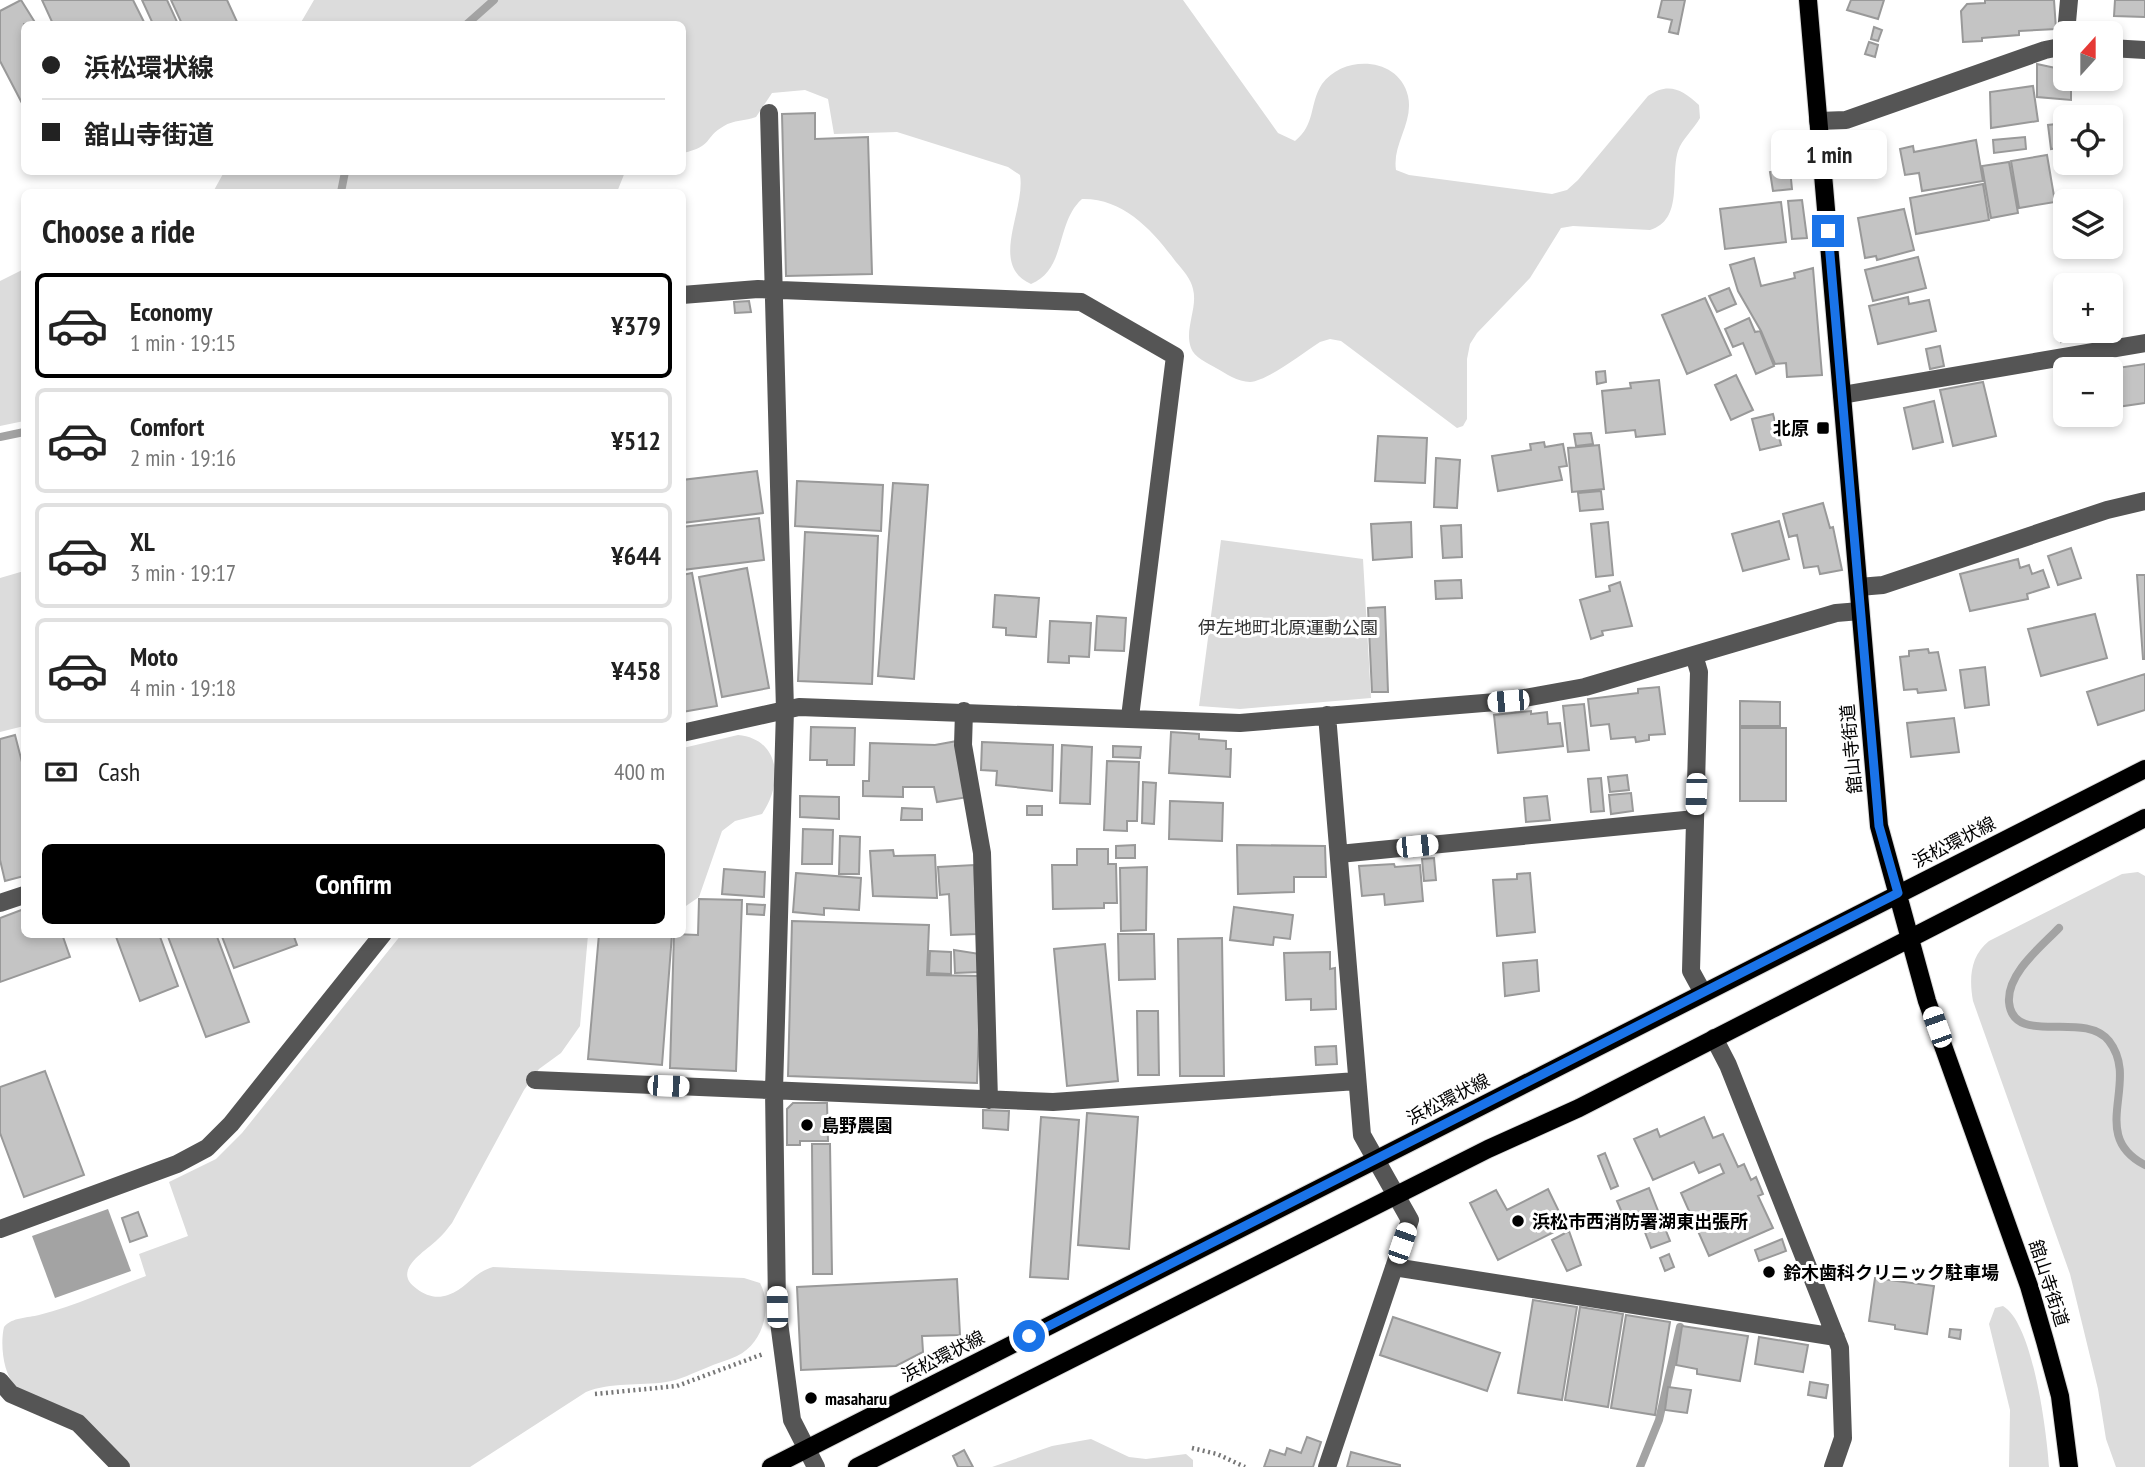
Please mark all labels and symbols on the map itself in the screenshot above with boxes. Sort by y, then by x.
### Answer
north arrow [2053,21,2123,91]
callout: 1 min [1770,130,1886,178]
route end [1812,215,1844,247]
place label: 北原 [1773,417,1809,440]
marker: 北原 [1815,420,1831,436]
park label: 伊左地町北原運動公園 [1198,616,1378,639]
car [1487,689,1530,713]
street label: 舘山寺街道 [1836,703,1866,795]
car [1685,773,1708,815]
street label: 浜松環状線 [1909,811,1999,873]
car [1396,833,1439,859]
car [1920,1004,1955,1050]
street label: 浜松環状線 [1403,1068,1493,1130]
car [647,1075,690,1097]
place label: 島野農園 [821,1114,893,1137]
marker: 島野農園 [799,1117,815,1133]
place label: 浜松市西消防署湖東出張所 [1532,1210,1748,1233]
marker: 浜松市西消防署湖東出張所 [1510,1213,1526,1229]
car [1386,1220,1419,1266]
street label: 舘山寺街道 [2024,1237,2074,1329]
place label: 鈴木歯科クリニック駐車場 [1783,1261,1999,1284]
marker: 鈴木歯科クリニック駐車場 [1761,1264,1777,1280]
car [767,1286,788,1328]
route start [1013,1320,1045,1352]
street label: 浜松環状線 [898,1325,988,1387]
place label: masaharu [825,1387,887,1410]
marker: masaharu [803,1390,819,1406]

